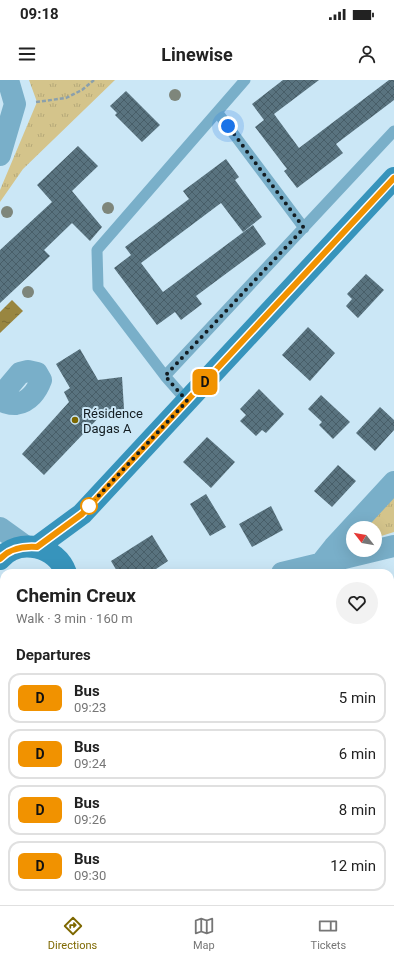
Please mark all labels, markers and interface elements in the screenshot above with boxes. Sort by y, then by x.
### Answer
text: 09:18 [20,5,59,23]
icon: menu [16,43,38,65]
icon: person [356,43,378,65]
text: Linewise [161,44,233,65]
your location [218,116,238,136]
line badge: D [192,369,218,395]
text: D [200,374,210,390]
place label: Résidence Dagas A [83,406,143,436]
marker: Résidence Dagas A [70,415,80,425]
unlabelled marker [80,497,98,515]
north arrow [346,521,382,557]
map controls [346,521,382,557]
button: heart [336,582,378,624]
text: Chemin Creux [16,584,136,607]
text: Walk · 3 min · 160 m [16,611,133,626]
text: Departures [16,646,91,664]
text: Bus [74,682,100,700]
text: 5 min [339,689,376,707]
text: D [35,690,45,706]
text: 09:23 [74,700,106,715]
text: Bus [74,738,100,756]
text: 6 min [339,745,376,763]
text: D [35,746,45,762]
text: 09:24 [74,756,106,771]
text: Bus [74,794,100,812]
text: 8 min [339,801,376,819]
text: D [35,802,45,818]
text: 09:26 [74,812,106,827]
text: Bus [74,850,100,868]
text: 12 min [330,857,376,875]
text: D [35,858,45,874]
text: 09:30 [74,868,106,883]
tab: Directions [48,915,97,952]
tab: Map [193,915,215,952]
tab: Tickets [311,915,346,952]

